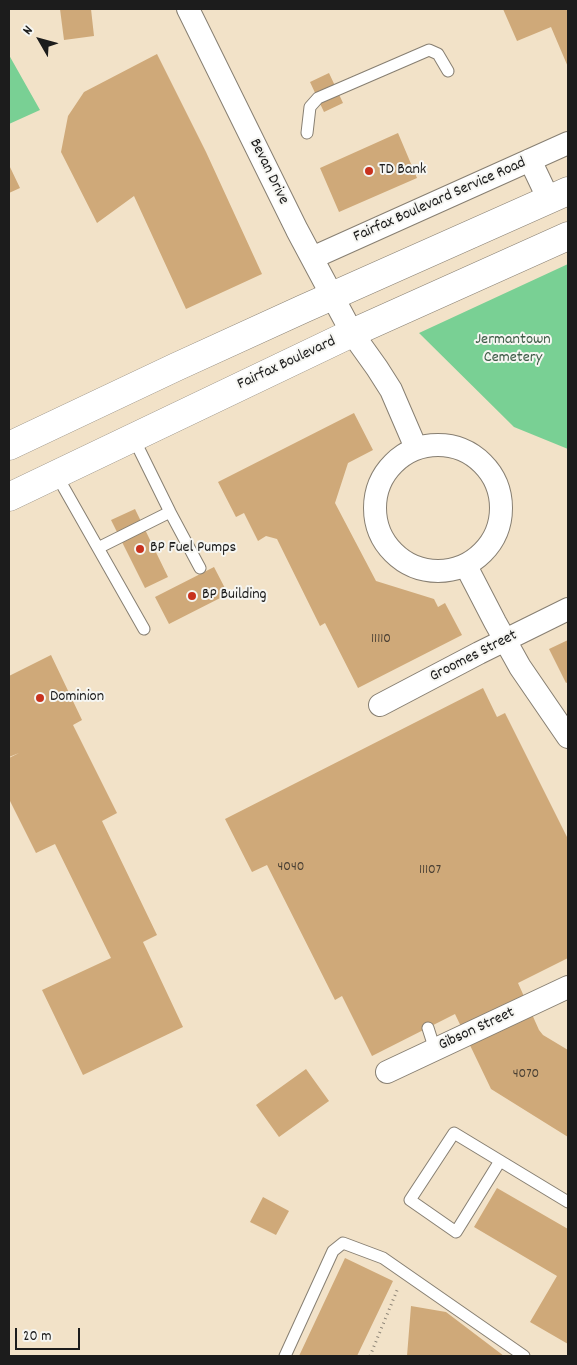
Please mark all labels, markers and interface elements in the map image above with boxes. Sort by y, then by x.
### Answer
north arrow [15,15,65,65]
text: N [18,22,38,40]
street label: Bevan Drive [244,136,292,208]
street label: Fairfax Boulevard Service Road [351,154,529,248]
place label: TD Bank [379,161,426,181]
marker: TD Bank [363,165,375,177]
park label: Jermantown Cemetery [475,331,551,369]
street label: Fairfax Boulevard [235,333,339,395]
place label: BP Fuel Pumps [150,539,236,559]
marker: BP Fuel Pumps [134,543,146,555]
place label: BP Building [202,586,267,606]
marker: BP Building [186,590,198,602]
street label: Groomes Street [427,627,521,687]
house number: 11110 [371,632,391,648]
place label: Dominion [50,688,104,708]
marker: Dominion [34,692,46,704]
house number: 4040 [278,860,304,876]
house number: 11107 [419,863,441,879]
street label: Gibson Street [436,1004,518,1056]
house number: 4070 [513,1067,539,1083]
scale bar [18,1318,82,1350]
text: 20 m [23,1326,51,1348]

